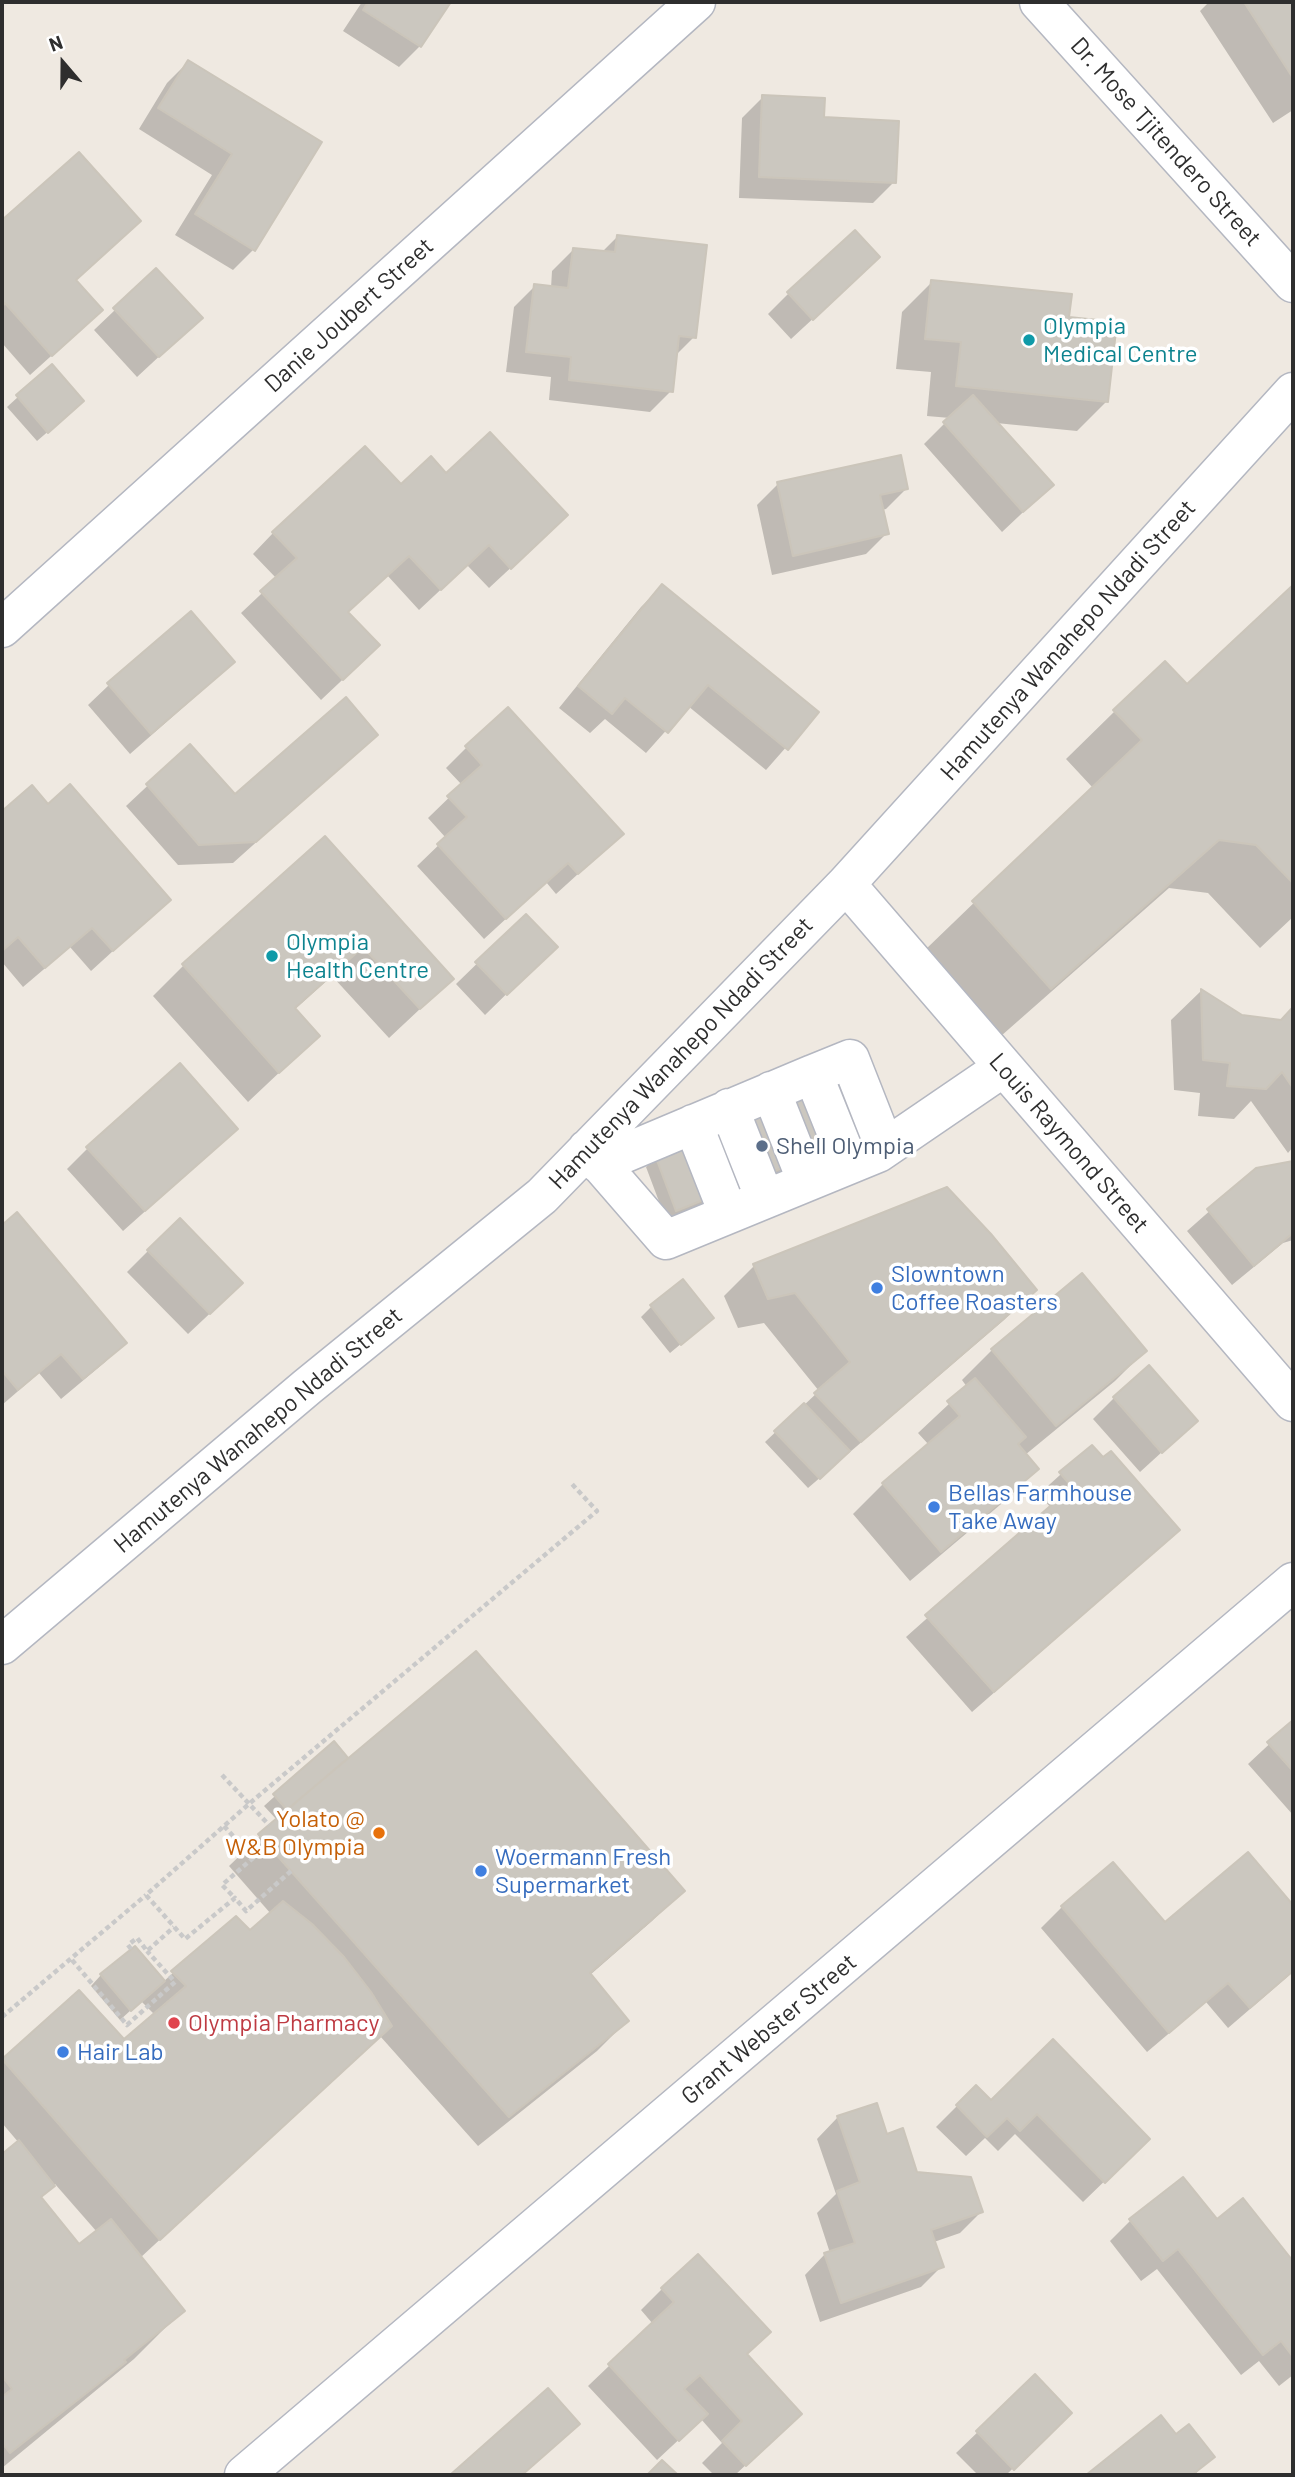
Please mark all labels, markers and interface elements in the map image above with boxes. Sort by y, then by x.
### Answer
north arrow [28,28,98,98]
text: N [46,30,66,56]
street label: Dr. Mose Tjitendero Street [1065,32,1267,252]
street label: Danie Joubert Street [259,232,439,398]
place label: Olympia Medical Centre [1043,312,1198,368]
marker: Olympia Medical Centre [1021,332,1037,348]
street label: Hamutenya Wanahepo Ndadi Street [934,494,1202,786]
street label: Hamutenya Wanahepo Ndadi Street [543,911,819,1195]
place label: Olympia Health Centre [286,928,429,984]
marker: Olympia Health Centre [264,948,280,964]
street label: Louis Raymond Street [983,1047,1155,1239]
place label: Shell Olympia [776,1132,914,1160]
marker: Shell Olympia [754,1138,770,1154]
place label: Slowntown Coffee Roasters [891,1260,1058,1316]
marker: Slowntown Coffee Roasters [869,1280,885,1296]
street label: Hamutenya Wanahepo Ndadi Street [108,1301,408,1559]
place label: Bellas Farmhouse Take Away [948,1479,1132,1535]
marker: Bellas Farmhouse Take Away [926,1499,942,1515]
place label: Yolato @ W&B Olympia [225,1805,365,1861]
marker: Yolato @ W&B Olympia [371,1825,387,1841]
place label: Woermann Fresh Supermarket [495,1843,671,1899]
marker: Woermann Fresh Supermarket [473,1863,489,1879]
street label: Grant Webster Street [676,1947,862,2111]
place label: Olympia Pharmacy [188,2009,379,2037]
marker: Olympia Pharmacy [166,2015,182,2031]
place label: Hair Lab [77,2038,164,2066]
marker: Hair Lab [55,2044,71,2060]

